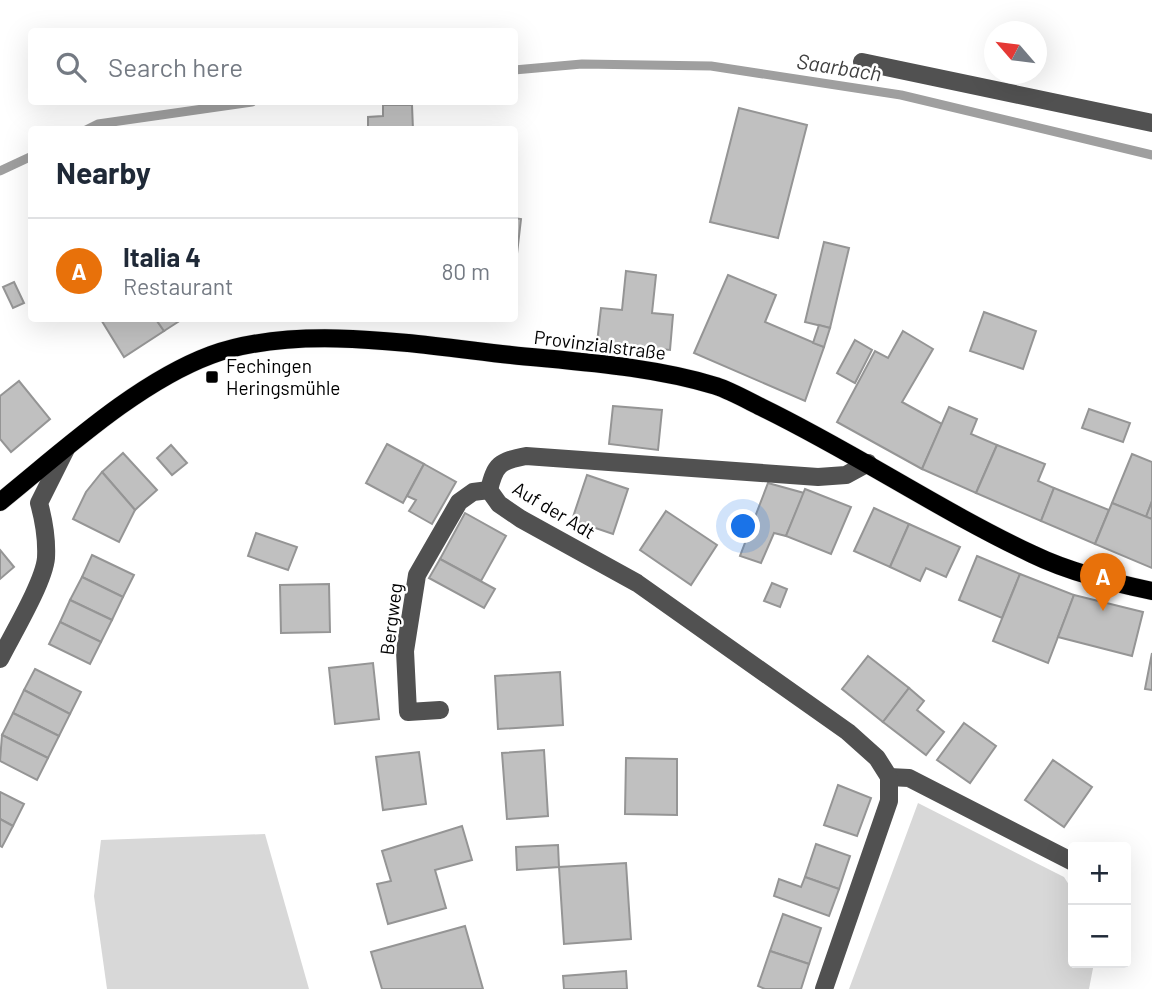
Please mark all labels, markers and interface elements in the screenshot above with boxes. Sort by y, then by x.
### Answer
north arrow [984,21,1047,84]
search box [28,28,518,105]
water label: Saarbach [795,47,883,86]
icon: search [52,48,90,86]
text: Search here [108,51,243,82]
text: Nearby [56,154,151,190]
text: Italia 4 [123,241,201,272]
text: A [71,257,87,285]
text: 80 m [441,257,490,285]
text: Restaurant [123,272,233,300]
street label: Provinzialstraße [533,325,667,364]
place label: Fechingen Heringsmühle [226,354,340,399]
marker: Fechingen Heringsmühle [204,369,220,385]
street label: Auf der Adt [509,476,600,543]
your location [726,509,760,543]
pin: A [1080,553,1126,611]
street label: Bergweg [375,582,406,656]
map controls [1068,842,1131,968]
button: + [1068,842,1131,905]
button: − [1068,905,1131,968]

